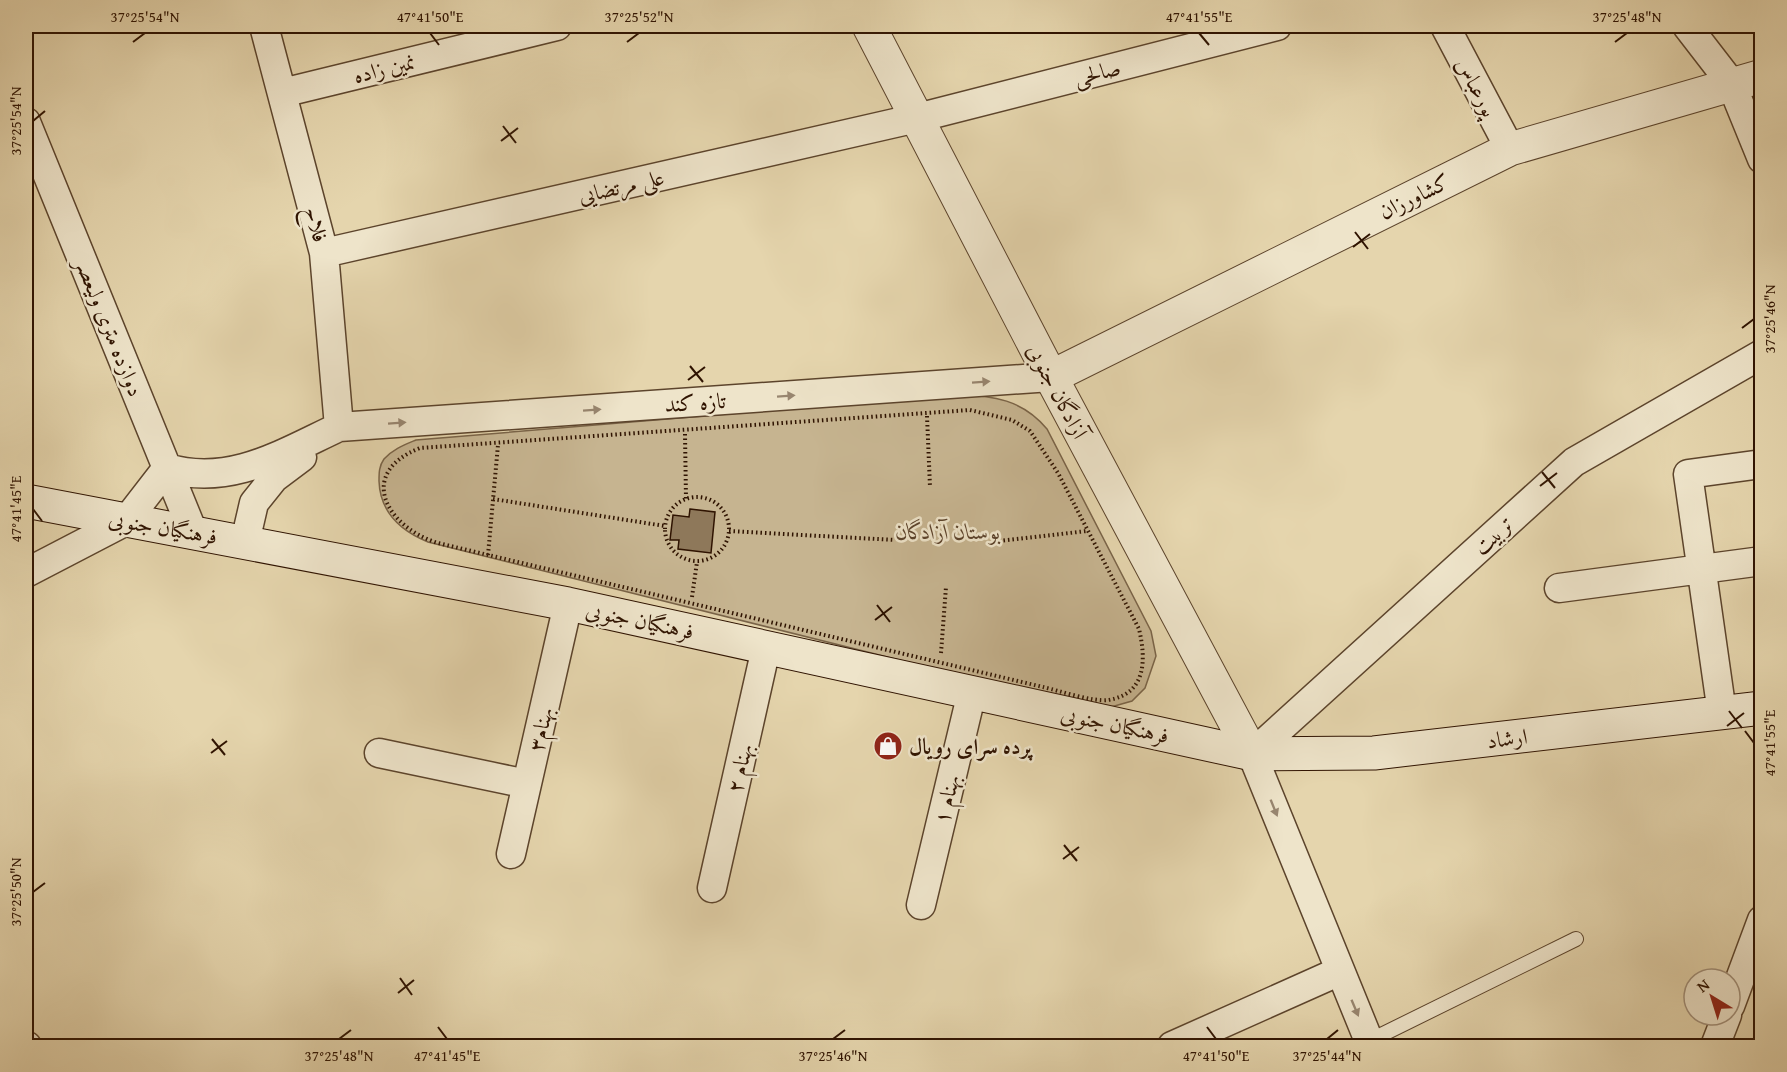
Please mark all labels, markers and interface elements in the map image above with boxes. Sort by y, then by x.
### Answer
text: 37°25'54"N [111,6,180,27]
text: 47°41'50"E [397,6,464,27]
text: 37°25'52"N [605,6,674,27]
text: 47°41'55"E [1166,6,1233,27]
text: 37°25'48"N [1593,6,1662,27]
street label: نمین زاده [350,45,418,91]
street label: صالحی [1070,51,1124,93]
street label: پورعباس [1447,52,1507,125]
text: 37°25'54"N [5,86,26,155]
street label: علی مرتضایی [575,161,667,212]
street label: کشاورزان [1373,165,1455,227]
street label: فلاح [293,202,337,247]
street label: دوازده متری ولیعصر [67,251,152,401]
text: 37°25'46"N [1759,284,1780,353]
street label: آزادگان جنوبی [1019,338,1098,447]
one-way arrow [971,377,990,387]
street label: تازه کند [663,384,727,420]
one-way arrow [777,391,796,401]
one-way arrow [582,405,601,414]
one-way arrow [388,418,407,428]
text: 47°41'45"E [5,475,26,542]
street label: فرهنگیان جنوبی [106,502,220,553]
street label: تربیت [1466,508,1520,562]
park label: بوستان آزادگان [895,515,1001,547]
street label: فرهنگیان جنوبی [583,593,697,648]
street label: فرهنگیان جنوبی [1058,697,1172,752]
street label: بهنام۳ [519,704,565,755]
text: 47°41'55"E [1759,709,1780,776]
street label: ارشاد [1485,720,1529,756]
shop icon: پرده سرای رویال [872,730,904,762]
place label: پرده سرای رویال [909,730,1033,762]
street label: بهنام ۲ [718,740,764,797]
street label: بهنام ۱ [925,771,971,828]
one-way arrow [1270,799,1279,817]
text: 37°25'50"N [5,857,26,926]
north arrow [1682,967,1742,1027]
text: N [1691,972,1715,998]
one-way arrow [1351,999,1360,1017]
text: 37°25'48"N [305,1045,374,1066]
text: 47°41'45"E [414,1045,481,1066]
text: 37°25'46"N [799,1045,868,1066]
text: 47°41'50"E [1183,1045,1250,1066]
text: 37°25'44"N [1293,1045,1362,1066]

